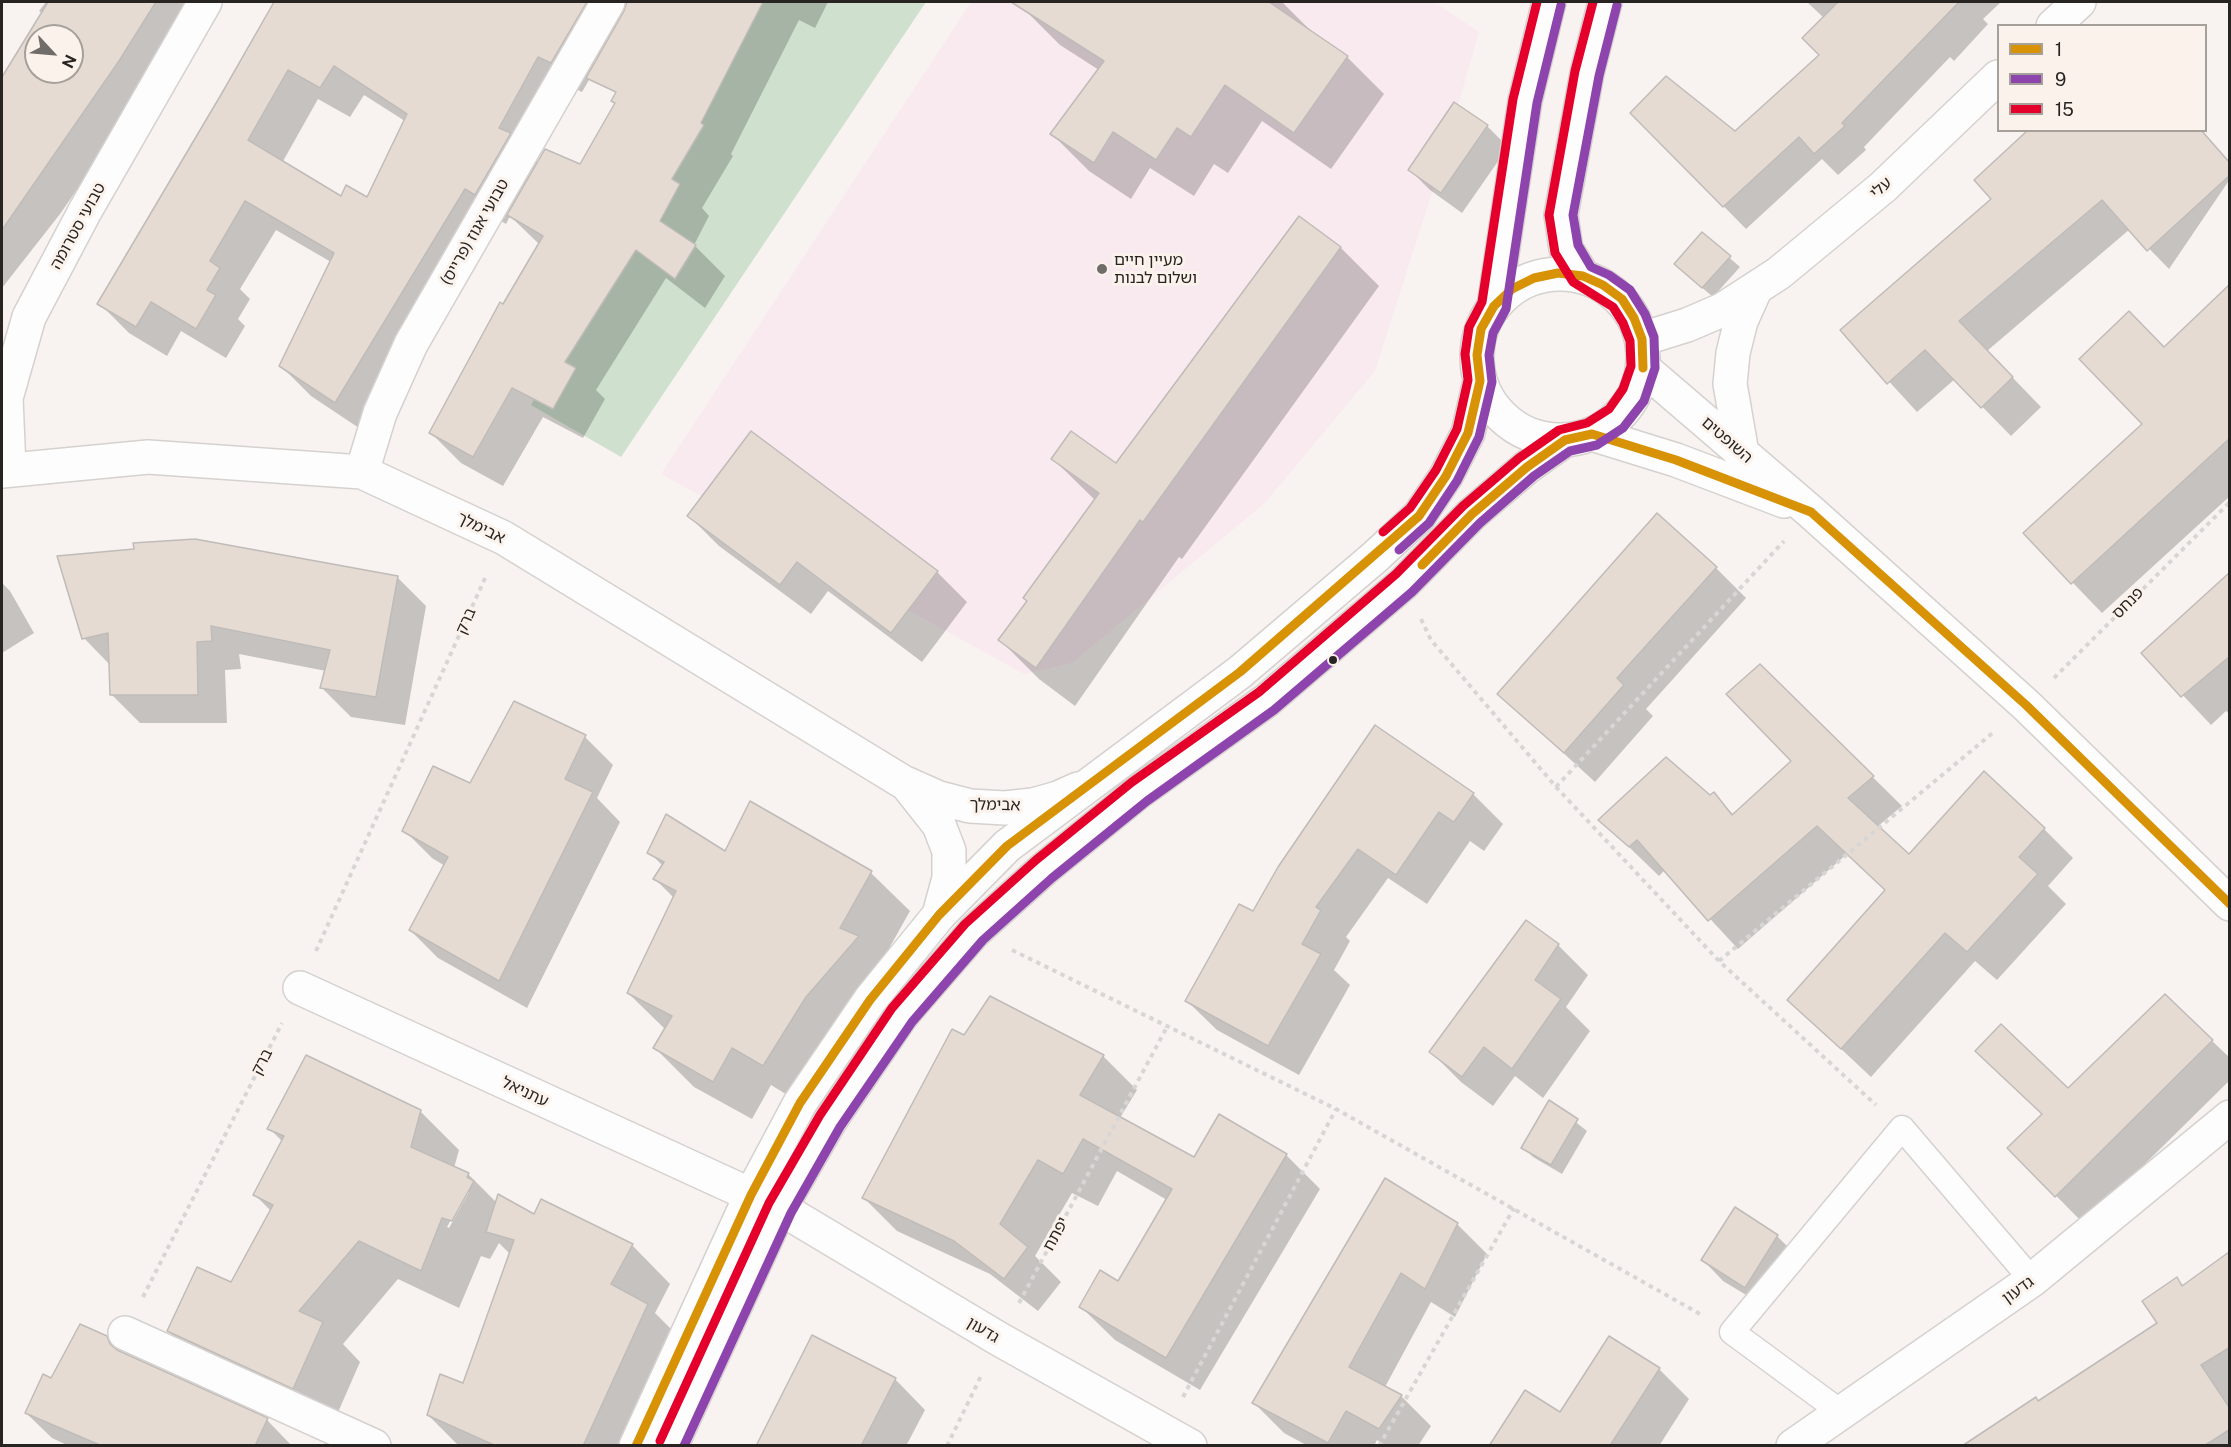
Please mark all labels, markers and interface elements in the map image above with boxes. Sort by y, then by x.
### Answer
north arrow [24,24,84,84]
legend [1997,24,2207,132]
text: 1 [2055,39,2062,60]
text: N [58,51,80,71]
text: 9 [2055,69,2066,90]
text: 15 [2055,99,2074,120]
street label: עלי [1866,173,1896,203]
street label: טבועי אגוז (פרייס) [437,175,513,289]
street label: טבועי סטרומה [46,179,110,273]
place label: מעיין חיים ושלום לבנות [1114,250,1197,288]
marker: מעיין חיים ושלום לבנות [1095,262,1109,276]
street label: השופטים [1698,413,1756,467]
street label: אבימלך [454,508,508,548]
street label: פנחס [2108,583,2148,623]
street label: ברק [452,605,480,637]
unlabelled marker [1327,654,1339,666]
street label: אבימלך [969,795,1021,815]
street label: ברק [247,1046,277,1078]
street label: עתניאל [499,1073,551,1111]
street label: יפתח [1039,1214,1073,1254]
street label: גדעון [1999,1272,2037,1308]
street label: גדעון [963,1313,1003,1347]

